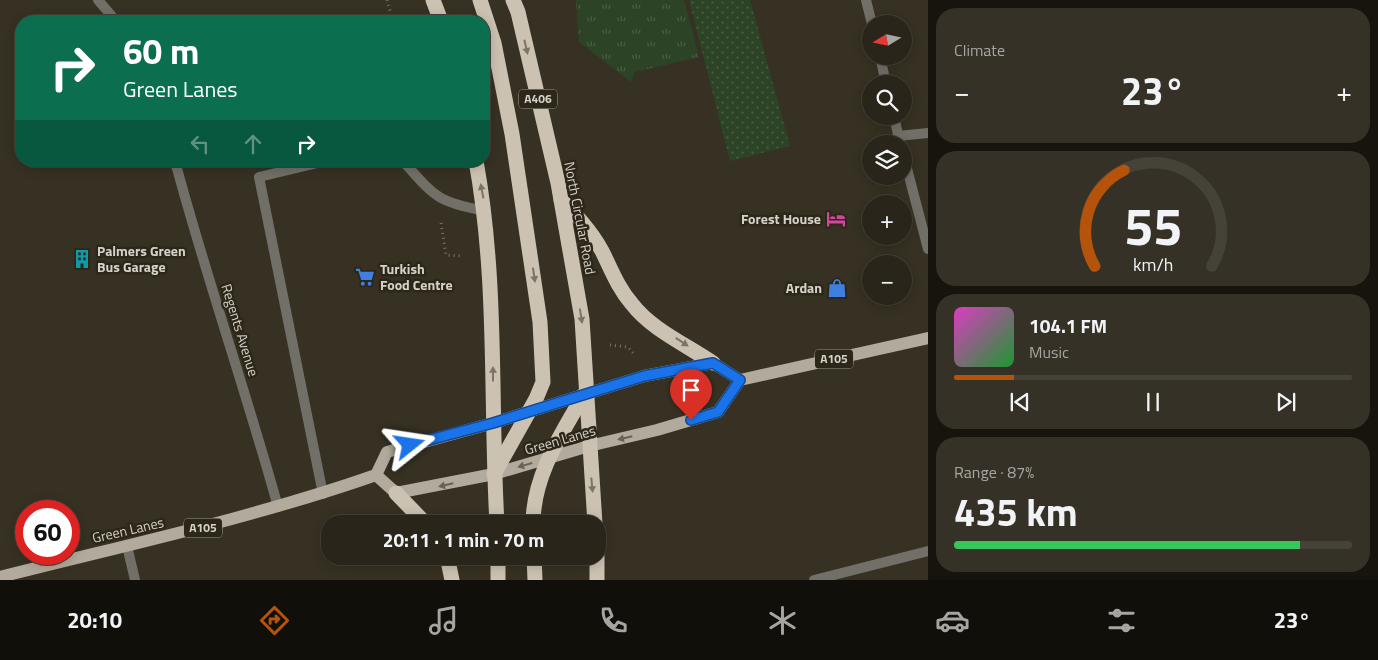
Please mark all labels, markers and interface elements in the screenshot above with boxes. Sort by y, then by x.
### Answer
north arrow [862,15,912,65]
map controls [862,15,912,305]
text: 60 m [123,24,199,78]
icon: right [40,35,105,100]
text: Climate [954,38,1005,62]
one-way arrow [522,39,530,54]
text: 23° [1121,62,1185,120]
text: − [954,70,970,113]
text: + [1336,70,1352,113]
text: Green Lanes [123,72,238,106]
button: search [862,75,912,125]
road number: A406 [519,90,557,108]
icon: left [186,130,214,158]
icon: ahead [239,130,267,158]
icon: right [292,130,320,158]
button: layers [862,135,912,185]
street label: North Circular Road [559,160,602,276]
one-way arrow [477,182,485,198]
text: 55 [1124,186,1182,265]
button: + [862,195,912,245]
place label: Forest House [741,208,821,229]
hotel icon: Forest House [825,208,847,230]
place label: Palmers Green Bus Garage [97,240,186,277]
building icon: Palmers Green Bus Garage [71,248,93,270]
text: km/h [1133,251,1173,278]
button: − [862,255,912,305]
place label: Turkish Food Centre [380,258,453,295]
supermarket icon: Turkish Food Centre [354,266,376,288]
one-way arrow [530,267,538,283]
place label: Ardan [786,277,822,298]
shop icon: Ardan [826,277,848,299]
street label: Regents Avenue [216,281,264,379]
one-way arrow [578,309,586,325]
text: 104.1 FM [1029,311,1107,340]
one-way arrow [675,337,689,347]
text: Music [1029,340,1069,364]
road number: A105 [815,349,853,368]
one-way arrow [489,366,497,382]
pin [670,369,712,420]
icon: arrive [677,376,705,404]
icon: previous [1006,388,1034,416]
icon: pause [1139,388,1167,416]
icon: next [1272,388,1300,416]
position arrow [383,418,435,470]
street label: Green Lanes [522,419,598,460]
one-way arrow [617,434,633,442]
text: Range · 87% [954,460,1034,484]
one-way arrow [517,461,533,469]
one-way arrow [588,477,596,493]
one-way arrow [439,481,454,489]
text: 435 km [954,483,1078,541]
speed limit sign: 60 [15,500,80,565]
street label: Green Lanes [90,511,166,548]
road number: A105 [184,518,222,538]
text: 20:11 · 1 min · 70 m [383,525,544,554]
text: 20:10 [67,603,122,637]
icon: directions [257,603,292,638]
icon: music [426,603,461,638]
icon: phone [596,603,631,638]
icon: climate [765,603,800,638]
icon: car [935,603,970,638]
icon: filters [1104,603,1139,638]
text: 23° [1274,603,1311,637]

